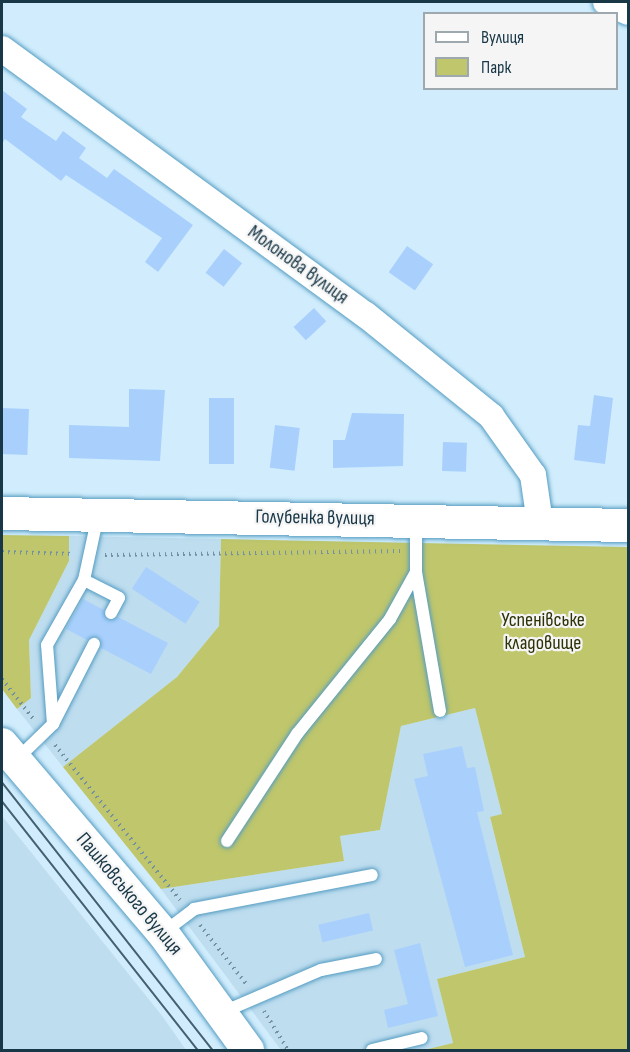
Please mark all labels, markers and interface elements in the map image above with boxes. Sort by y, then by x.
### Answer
legend [423,12,618,90]
text: Вулиця [481,27,524,48]
text: Парк [481,57,511,78]
street label: Молонова вулиця [243,220,353,310]
street label: Голубенка вулиця [255,505,375,531]
park label: Успенівське кладовище [501,609,585,656]
street label: Пашковського вулиця [71,828,187,960]

